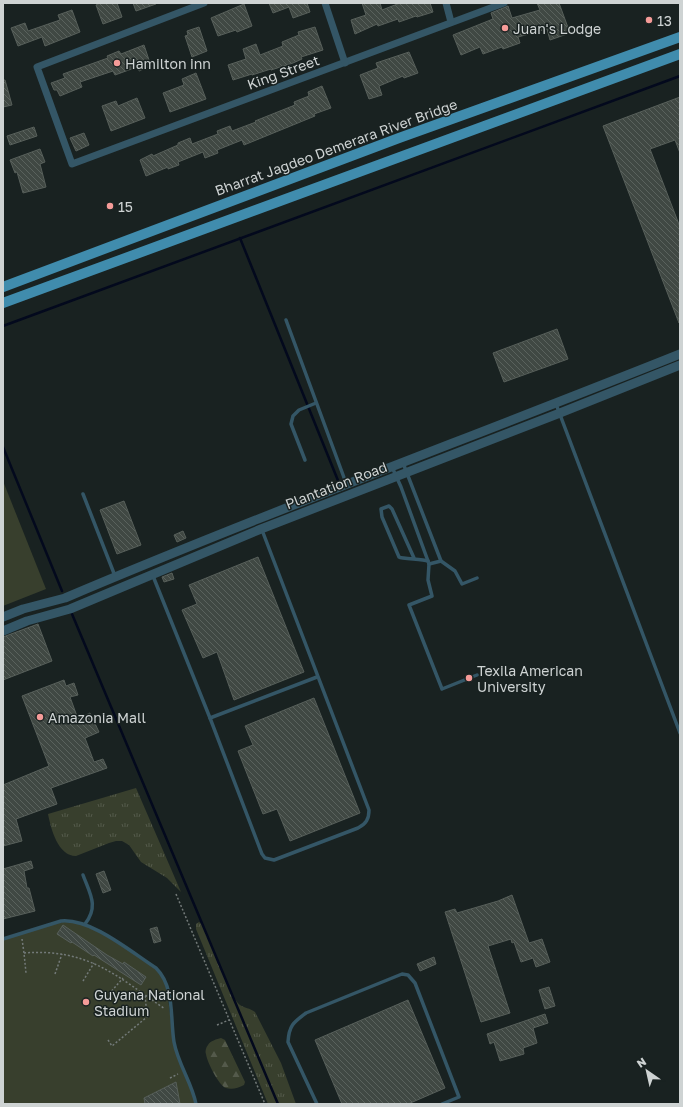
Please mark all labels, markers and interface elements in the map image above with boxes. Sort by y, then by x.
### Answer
place label: 13 [657,12,672,29]
marker: 13 [644,15,654,25]
place label: Juan's Lodge [513,20,601,37]
marker: Juan's Lodge [500,23,510,33]
street label: King Street [245,51,321,93]
place label: Hamilton inn [125,55,211,72]
marker: Hamilton inn [112,58,122,68]
street label: Bharrat Jagdeo Demerara River Bridge [212,95,460,199]
place label: 15 [118,198,133,215]
marker: 15 [105,201,115,211]
street label: Plantation Road [283,458,389,512]
place label: Texila American University [477,662,583,695]
marker: Texila American University [464,673,474,683]
place label: Amazonia Mall [48,709,146,726]
marker: Amazonia Mall [35,712,45,722]
place label: Guyana National Stadium [94,986,205,1019]
marker: Guyana National Stadium [81,997,91,1007]
north arrow [627,1051,667,1091]
text: N [634,1055,648,1070]

